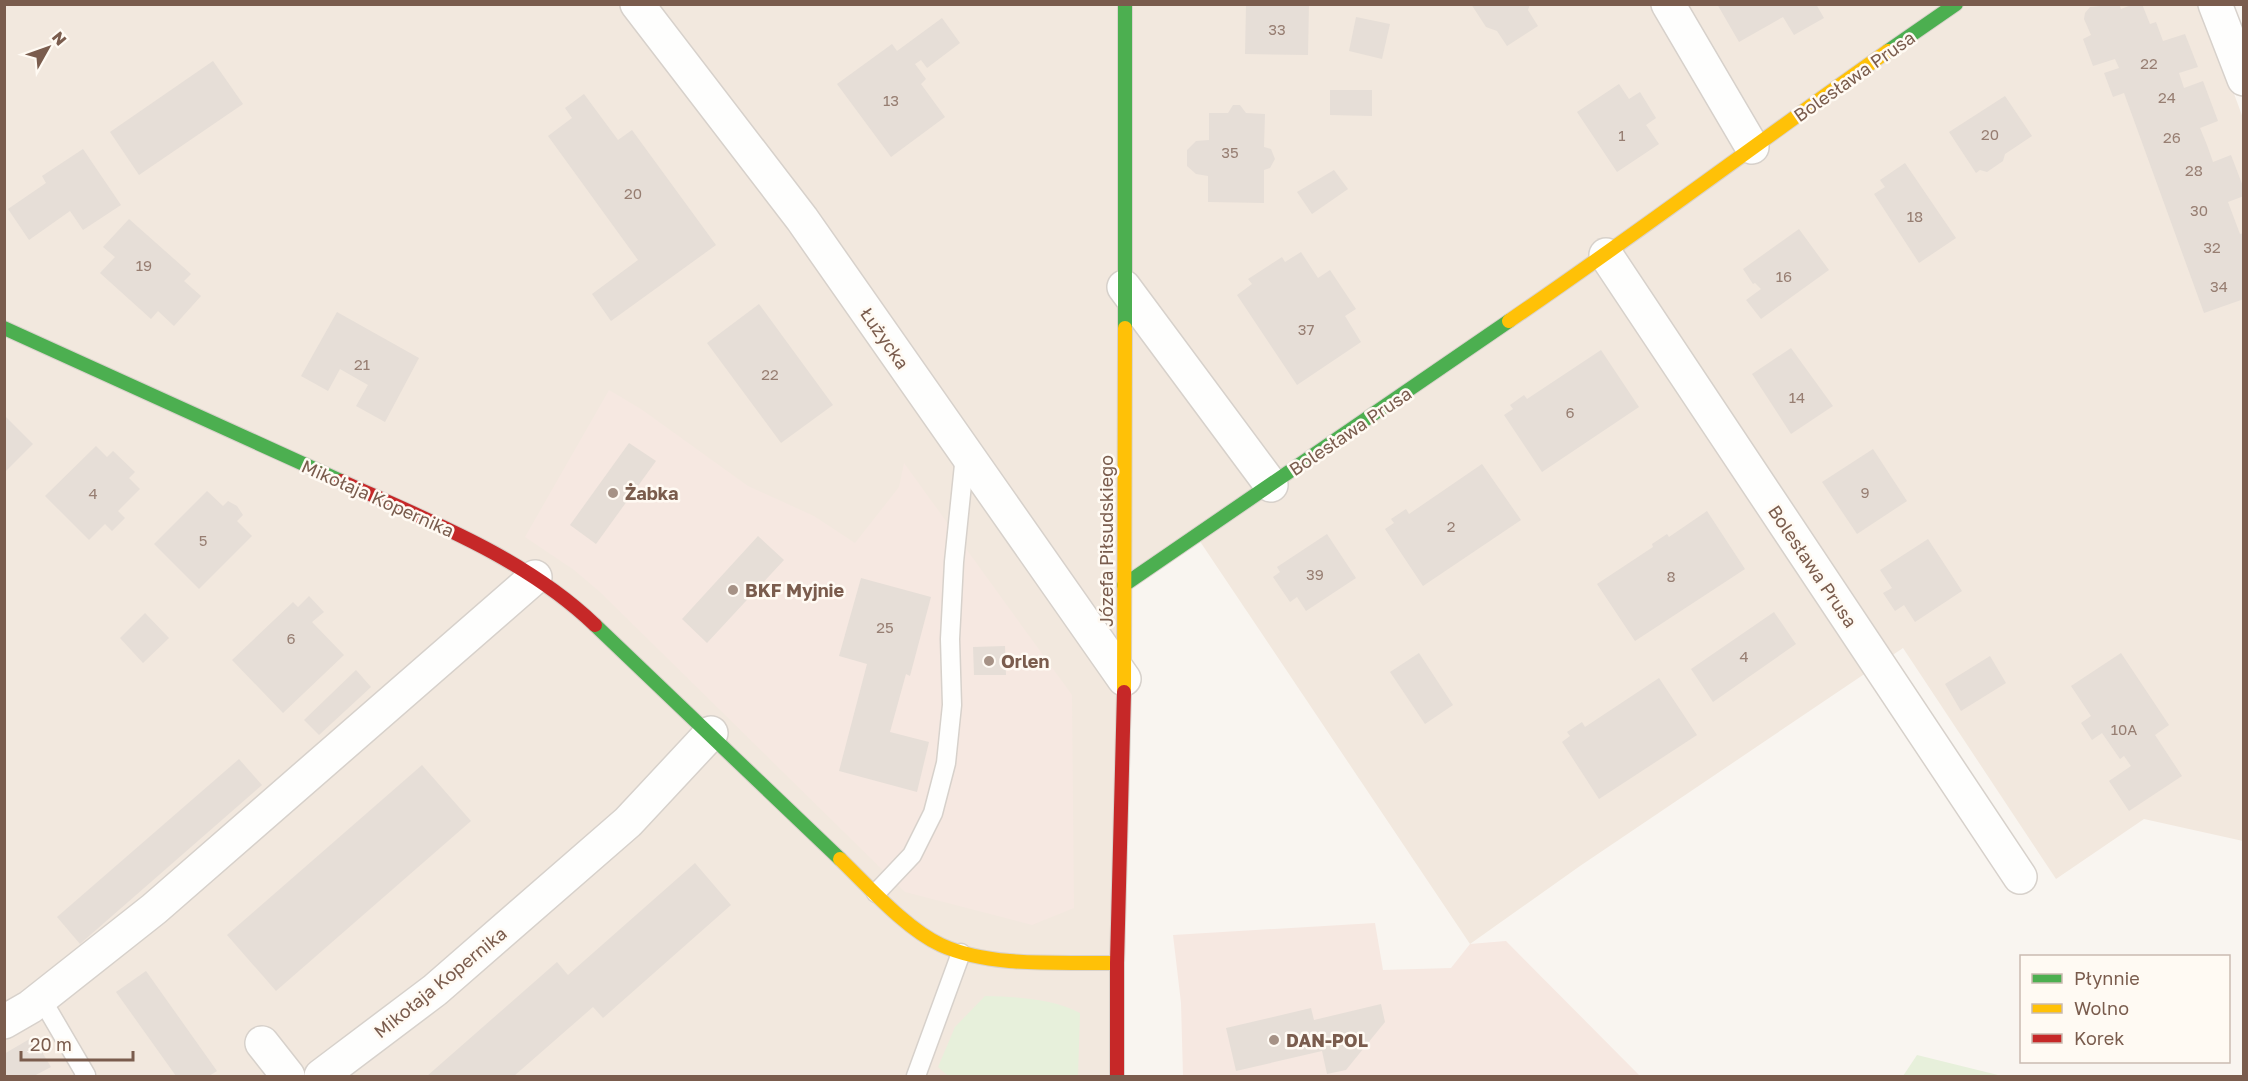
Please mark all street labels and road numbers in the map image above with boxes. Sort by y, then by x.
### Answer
street label: Bolesława Prusa [1789,26,1919,126]
street label: Łużycka [856,303,914,373]
street label: Bolesława Prusa [1285,382,1415,480]
street label: Mikołaja Kopernika [298,455,458,541]
street label: Józefa Piłsudskiego [1095,455,1117,627]
street label: Bolesława Prusa [1764,501,1862,631]
street label: Mikołaja Kopernika [369,922,511,1042]

